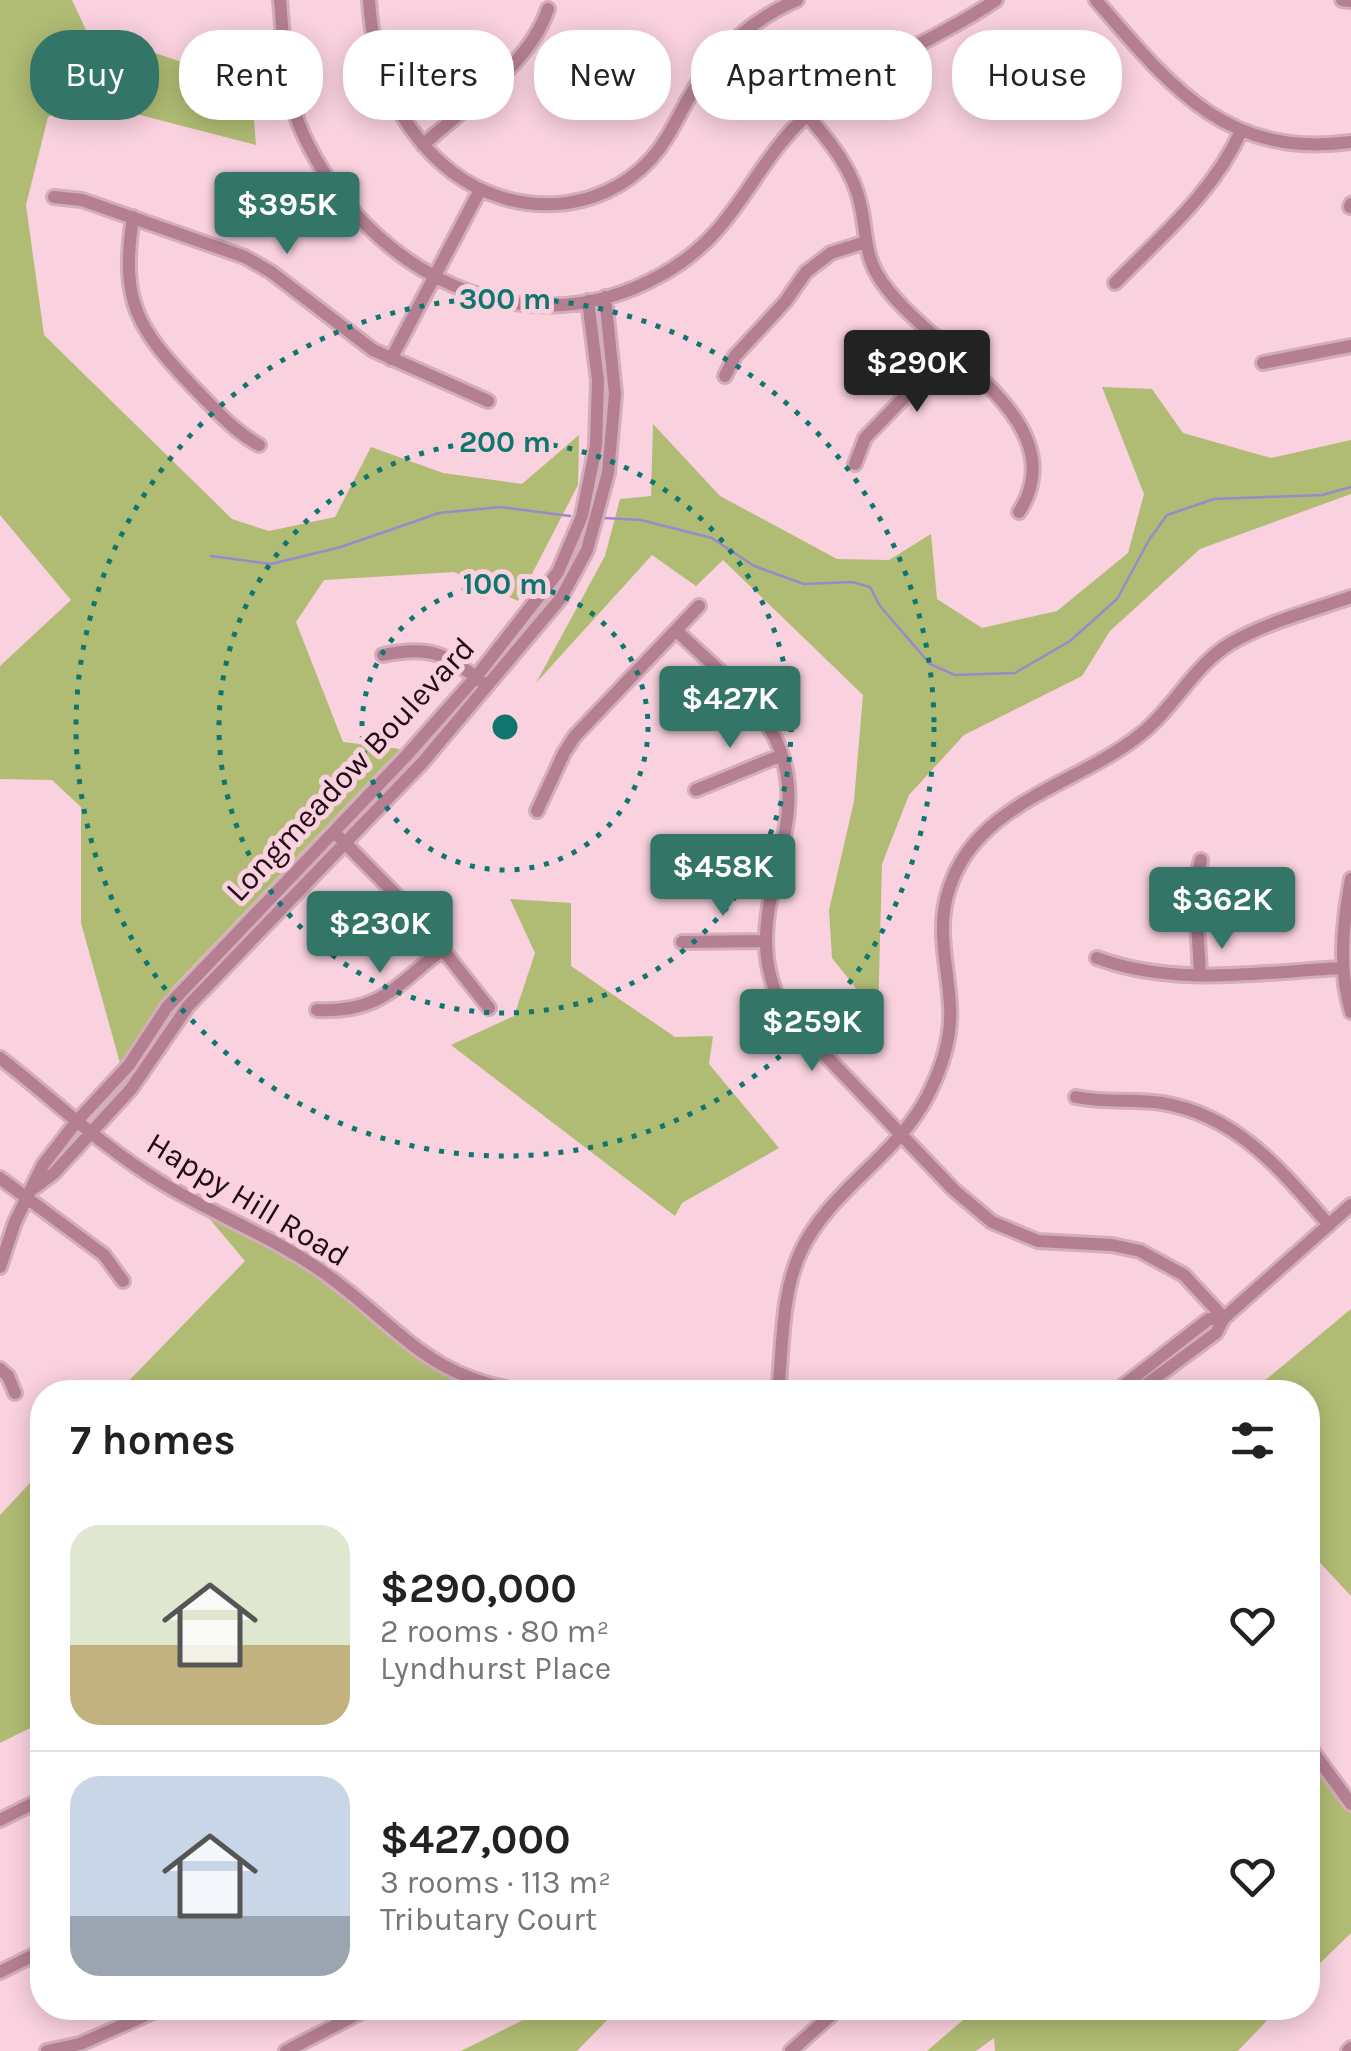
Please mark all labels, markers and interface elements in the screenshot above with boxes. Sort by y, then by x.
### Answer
chip: Buy [30,30,159,120]
chip: Rent [179,30,323,120]
chip: Filters [343,30,514,120]
chip: New [534,30,671,120]
chip: Apartment [691,30,932,120]
chip: House [952,30,1122,120]
pin: $395K [217,172,357,257]
text: $395K [236,186,338,223]
text: 300 m [459,281,551,317]
pin: $290K [847,330,987,415]
text: $290K [866,344,968,381]
text: 200 m [459,424,551,460]
text: 100 m [463,566,547,602]
street label: Longmeadow Boulevard [218,630,482,909]
pin: $427K [660,666,800,751]
text: $427K [681,680,779,717]
centre of rings [487,709,523,745]
pin: $458K [653,834,793,919]
text: $458K [672,848,774,885]
pin: $362K [1152,867,1292,952]
text: $362K [1171,881,1273,918]
pin: $230K [310,891,450,976]
text: $230K [329,905,431,942]
pin: $259K [742,989,882,1074]
text: $259K [762,1003,862,1040]
street label: Happy Hill Road [140,1125,355,1274]
icon: filters [1225,1413,1280,1468]
text: 7 homes [70,1415,236,1465]
text: $290,000 [380,1563,577,1613]
icon: home [150,1565,270,1685]
icon: heart [1225,1598,1280,1653]
text: 2 rooms · 80 m² [380,1613,609,1650]
text: Lyndhurst Place [380,1650,611,1687]
text: $427,000 [380,1814,571,1864]
icon: home [150,1816,270,1936]
icon: heart [1225,1849,1280,1904]
text: 3 rooms · 113 m² [380,1864,611,1901]
text: Tributary Court [380,1901,597,1938]

